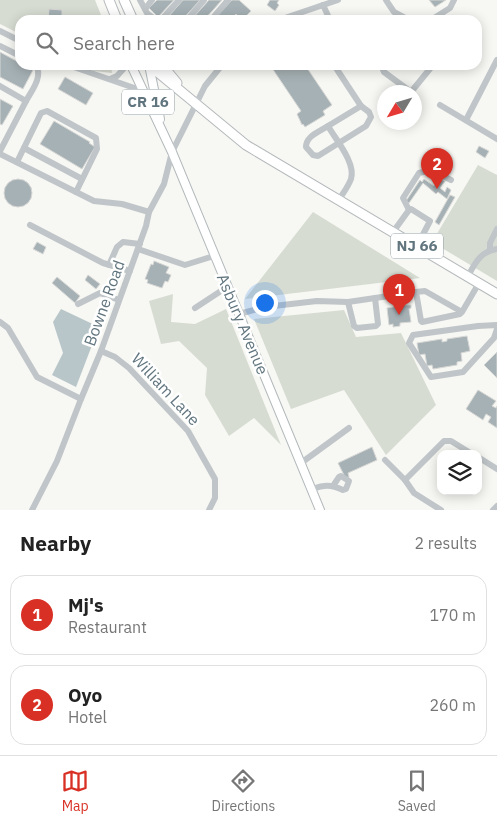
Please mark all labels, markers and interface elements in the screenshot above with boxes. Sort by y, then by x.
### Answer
search box [15,15,482,70]
icon: search [33,29,61,57]
text: Search here [73,31,175,55]
north arrow [377,85,422,130]
road number: CR 16 [122,90,174,114]
pin: 2 [421,148,453,189]
road number: NJ 66 [391,234,443,258]
street label: Bowne Road [79,257,129,349]
street label: Asbury Avenue [213,271,273,378]
pin: 1 [383,274,415,315]
your location [252,290,278,316]
street label: William Lane [127,349,205,429]
map controls [437,450,482,495]
button: layers [437,450,482,495]
text: Nearby [20,529,91,557]
text: 2 results [414,533,477,553]
text: Mj's [68,593,104,617]
text: 1 [32,605,42,625]
text: 170 m [429,605,476,625]
text: Restaurant [68,617,147,637]
text: Oyo [68,683,102,707]
text: 2 [32,695,42,715]
text: 260 m [429,695,476,715]
text: Hotel [68,707,107,727]
tab: Map [61,767,89,815]
tab: Directions [212,767,275,815]
tab: Saved [398,767,436,815]

